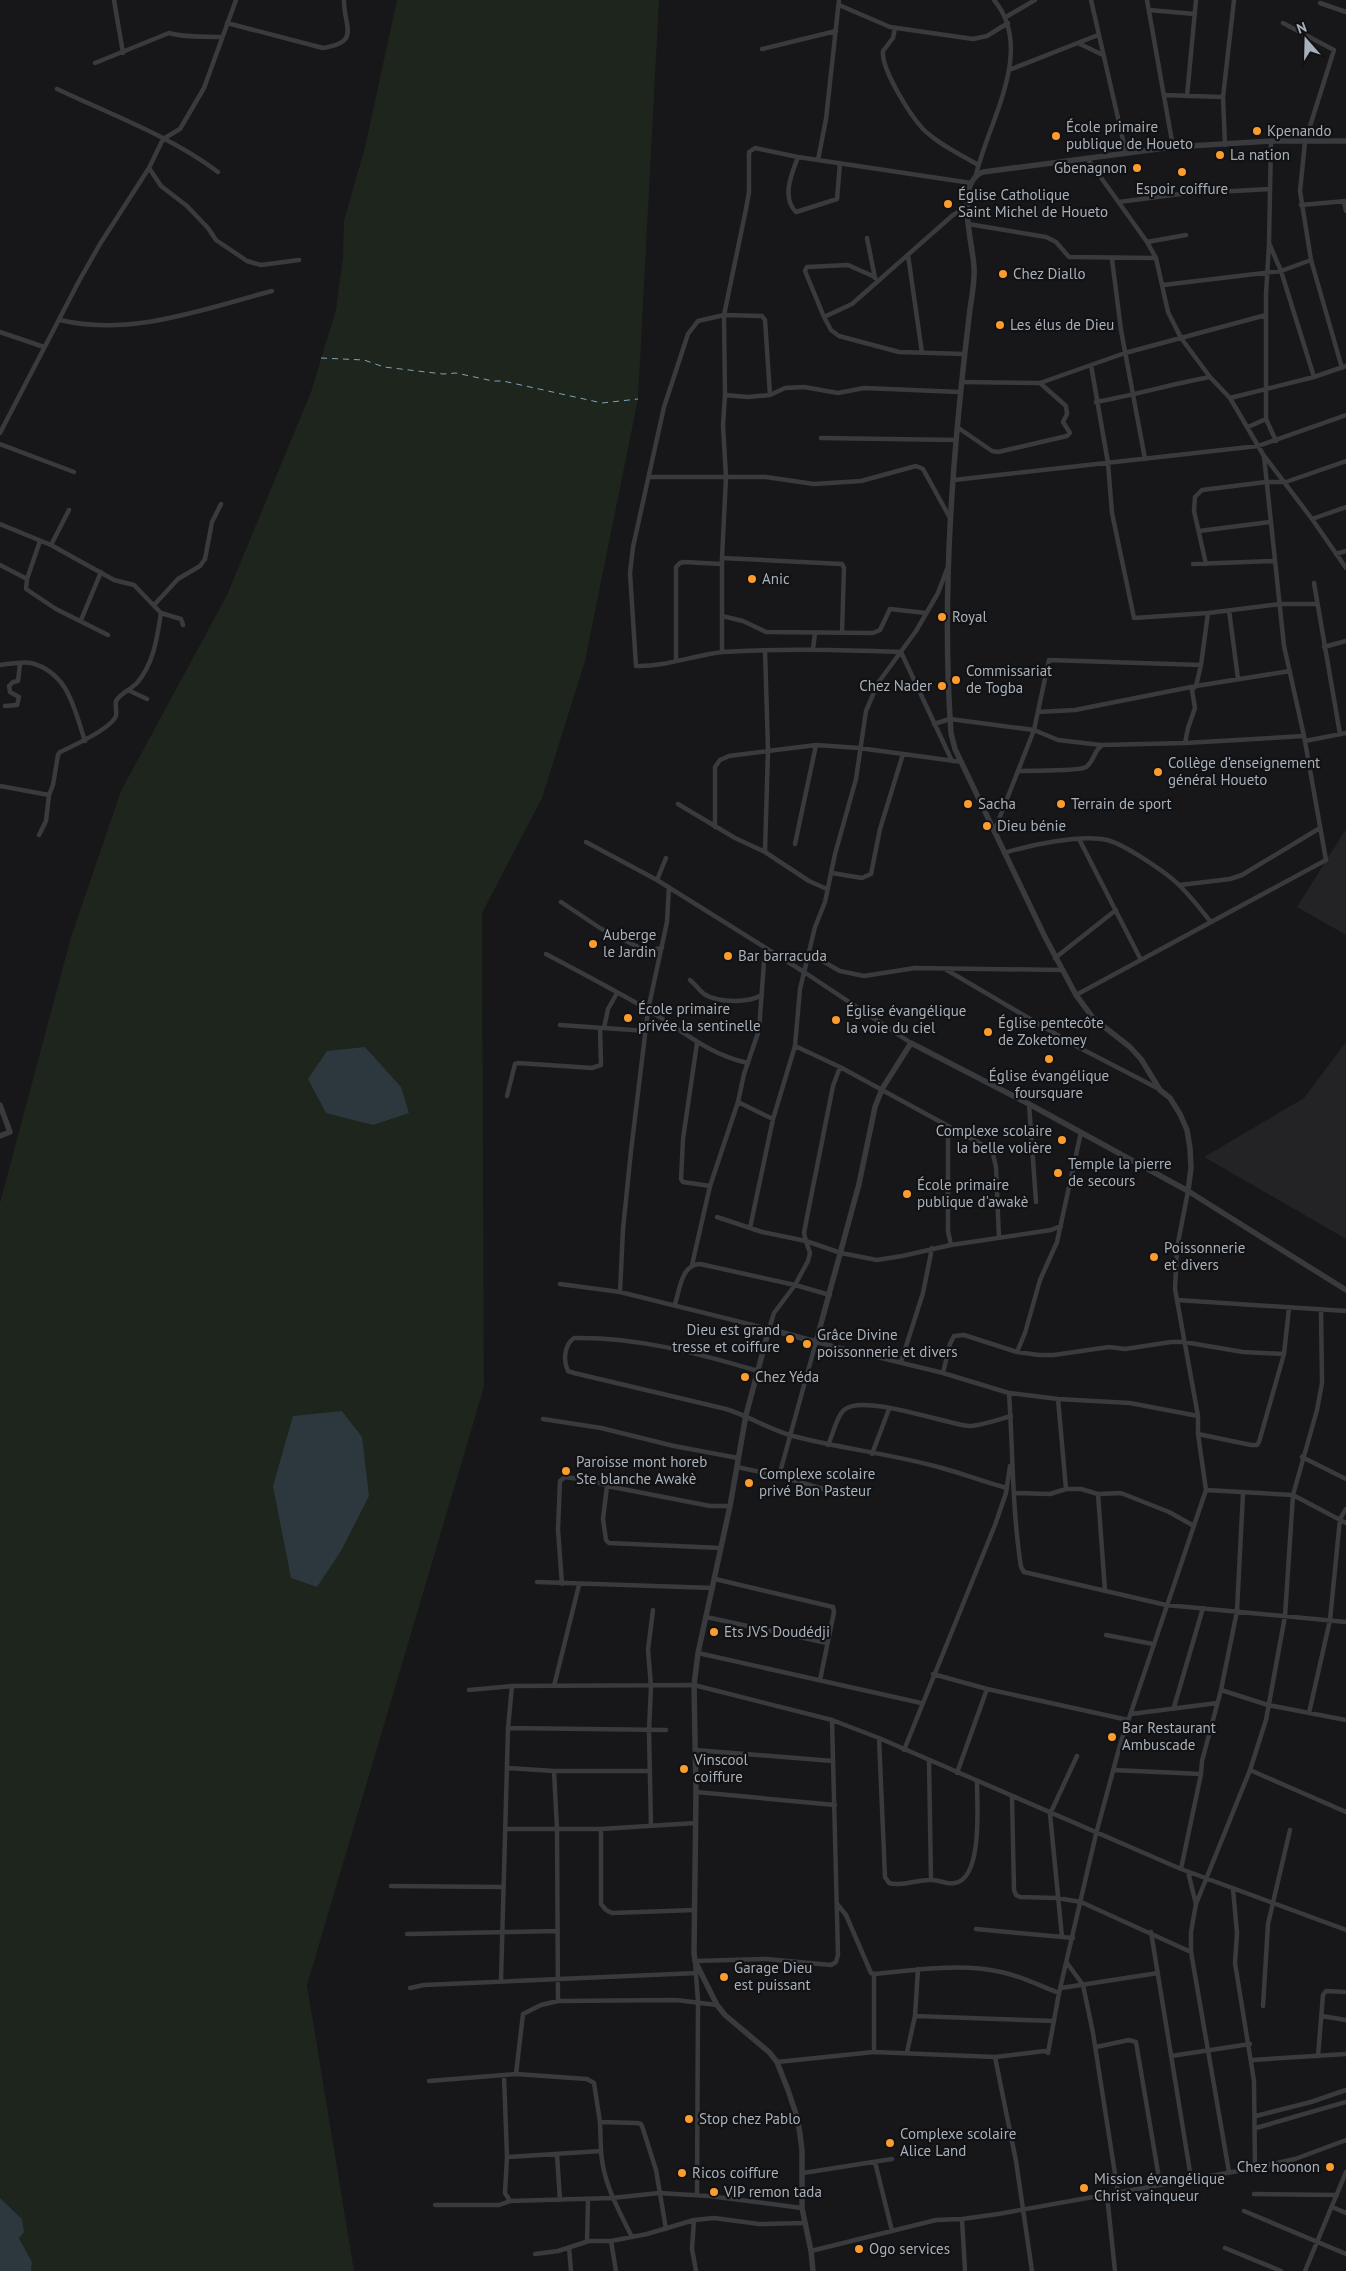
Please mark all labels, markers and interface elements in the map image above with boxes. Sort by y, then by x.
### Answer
north arrow [1281,15,1331,65]
text: N [1294,18,1309,38]
place label: École primaire publique de Houeto [1066,117,1193,153]
place label: Kpenando [1267,121,1331,140]
marker: Kpenando [1251,125,1263,137]
marker: École primaire publique de Houeto [1050,130,1062,142]
place label: La nation [1230,145,1290,164]
marker: La nation [1214,149,1226,161]
place label: Gbenagnon [1054,158,1127,177]
marker: Gbenagnon [1131,162,1143,174]
marker: Espoir coiffure [1176,166,1188,178]
place label: Espoir coiffure [1136,179,1228,198]
place label: Église Catholique Saint Michel de Houeto [958,185,1108,221]
marker: Église Catholique Saint Michel de Houeto [942,198,954,210]
place label: Chez Diallo [1013,264,1086,283]
marker: Chez Diallo [997,268,1009,280]
place label: Les élus de Dieu [1010,315,1114,334]
marker: Les élus de Dieu [994,319,1006,331]
place label: Anic [762,569,790,588]
marker: Anic [746,573,758,585]
place label: Royal [952,607,987,626]
marker: Royal [936,611,948,623]
place label: Commissariat de Togba [966,661,1052,697]
marker: Commissariat de Togba [950,674,962,686]
place label: Chez Nader [859,676,932,695]
marker: Chez Nader [936,680,948,692]
place label: Collège d’enseignement général Houeto [1168,753,1320,789]
marker: Collège d’enseignement général Houeto [1152,766,1164,778]
place label: Sacha [978,794,1016,813]
place label: Terrain de sport [1071,794,1172,813]
marker: Sacha [962,798,974,810]
marker: Terrain de sport [1055,798,1067,810]
place label: Dieu bénie [997,816,1066,835]
marker: Dieu bénie [981,820,993,832]
place label: Auberge le Jardin [603,925,656,961]
marker: Auberge le Jardin [587,938,599,950]
place label: Bar barracuda [738,946,827,965]
marker: Bar barracuda [722,950,734,962]
place label: École primaire privée la sentinelle [638,999,761,1035]
place label: Église évangélique la voie du ciel [846,1001,966,1037]
marker: École primaire privée la sentinelle [622,1012,634,1024]
place label: Église pentecôte de Zoketomey [998,1013,1104,1049]
marker: Église évangélique la voie du ciel [830,1014,842,1026]
marker: Église pentecôte de Zoketomey [982,1026,994,1038]
marker: Église évangélique foursquare [1043,1053,1055,1065]
place label: Église évangélique foursquare [989,1066,1109,1102]
place label: Complexe scolaire la belle volière [936,1121,1052,1157]
marker: Complexe scolaire la belle volière [1056,1134,1068,1146]
place label: Temple la pierre de secours [1068,1154,1172,1190]
marker: Temple la pierre de secours [1052,1167,1064,1179]
place label: École primaire publique d'awakè [917,1175,1028,1211]
marker: École primaire publique d'awakè [901,1188,913,1200]
place label: Poissonnerie et divers [1164,1238,1245,1274]
marker: Poissonnerie et divers [1148,1251,1160,1263]
place label: Dieu est grand tresse et coiffure [672,1320,780,1356]
place label: Grâce Divine poissonnerie et divers [817,1325,958,1361]
marker: Dieu est grand tresse et coiffure [784,1333,796,1345]
marker: Grâce Divine poissonnerie et divers [801,1338,813,1350]
place label: Chez Yéda [755,1367,819,1386]
marker: Chez Yéda [739,1371,751,1383]
place label: Paroisse mont horeb Ste blanche Awakè [576,1452,707,1488]
place label: Complexe scolaire privé Bon Pasteur [759,1464,875,1500]
marker: Paroisse mont horeb Ste blanche Awakè [560,1465,572,1477]
marker: Complexe scolaire privé Bon Pasteur [743,1477,755,1489]
place label: Ets JVS Doudédji [724,1622,830,1641]
marker: Ets JVS Doudédji [708,1626,720,1638]
place label: Bar Restaurant Ambuscade [1122,1718,1216,1754]
marker: Bar Restaurant Ambuscade [1106,1731,1118,1743]
place label: Vinscool coiffure [693,1750,749,1786]
marker: Vinscool coiffure [678,1763,690,1775]
place label: Garage Dieu est puissant [734,1958,812,1994]
marker: Garage Dieu est puissant [718,1971,730,1983]
place label: Stop chez Pablo [699,2109,801,2128]
marker: Stop chez Pablo [683,2113,695,2125]
place label: Complexe scolaire Alice Land [900,2124,1016,2160]
marker: Complexe scolaire Alice Land [884,2137,896,2149]
place label: Chez hoonon [1237,2157,1320,2176]
marker: Chez hoonon [1324,2161,1336,2173]
place label: Ricos coiffure [692,2163,779,2182]
marker: Ricos coiffure [676,2167,688,2179]
place label: Mission évangélique Christ vainqueur [1094,2169,1225,2205]
place label: VIP remon tada [723,2182,822,2201]
marker: Mission évangélique Christ vainqueur [1078,2182,1090,2194]
marker: VIP remon tada [708,2186,720,2198]
place label: Ogo services [869,2239,950,2258]
marker: Ogo services [853,2243,865,2255]

